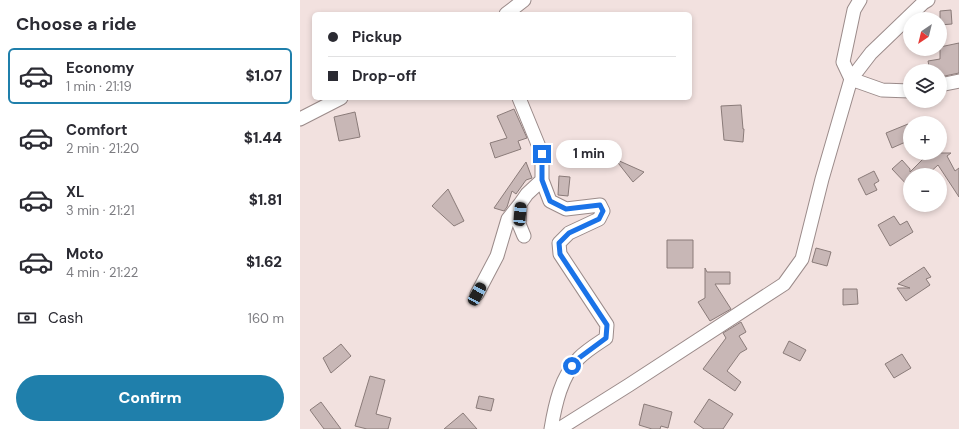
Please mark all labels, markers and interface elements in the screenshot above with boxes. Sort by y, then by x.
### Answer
text: Choose a ride [16,12,137,36]
north arrow [903,12,947,56]
map controls [903,12,947,212]
text: Pickup [352,27,402,47]
icon: car [18,58,54,94]
text: Economy [66,58,134,78]
button: layers [903,64,947,108]
text: $1.07 [246,66,282,86]
text: Drop-off [352,66,417,86]
text: 1 min · 21:19 [66,78,132,95]
button: + [903,116,947,160]
icon: car [18,120,54,156]
text: Comfort [66,120,127,140]
text: $1.44 [244,128,282,148]
text: 2 min · 21:20 [66,140,139,157]
callout: 1 min [556,140,622,168]
route end [533,145,551,163]
text: 1 min [573,145,605,162]
button: − [903,168,947,212]
icon: car [18,182,54,218]
text: XL [66,182,84,202]
text: $1.81 [249,190,282,210]
text: 3 min · 21:21 [66,202,135,219]
car [513,202,527,226]
icon: car [18,244,54,280]
text: Moto [66,244,104,264]
text: $1.62 [246,252,282,272]
text: 4 min · 21:22 [66,264,138,281]
car [466,281,488,307]
icon: cash [16,307,38,329]
text: Cash [48,308,83,328]
text: 160 m [248,310,284,327]
route start [563,357,581,375]
button: Confirm [16,375,284,421]

